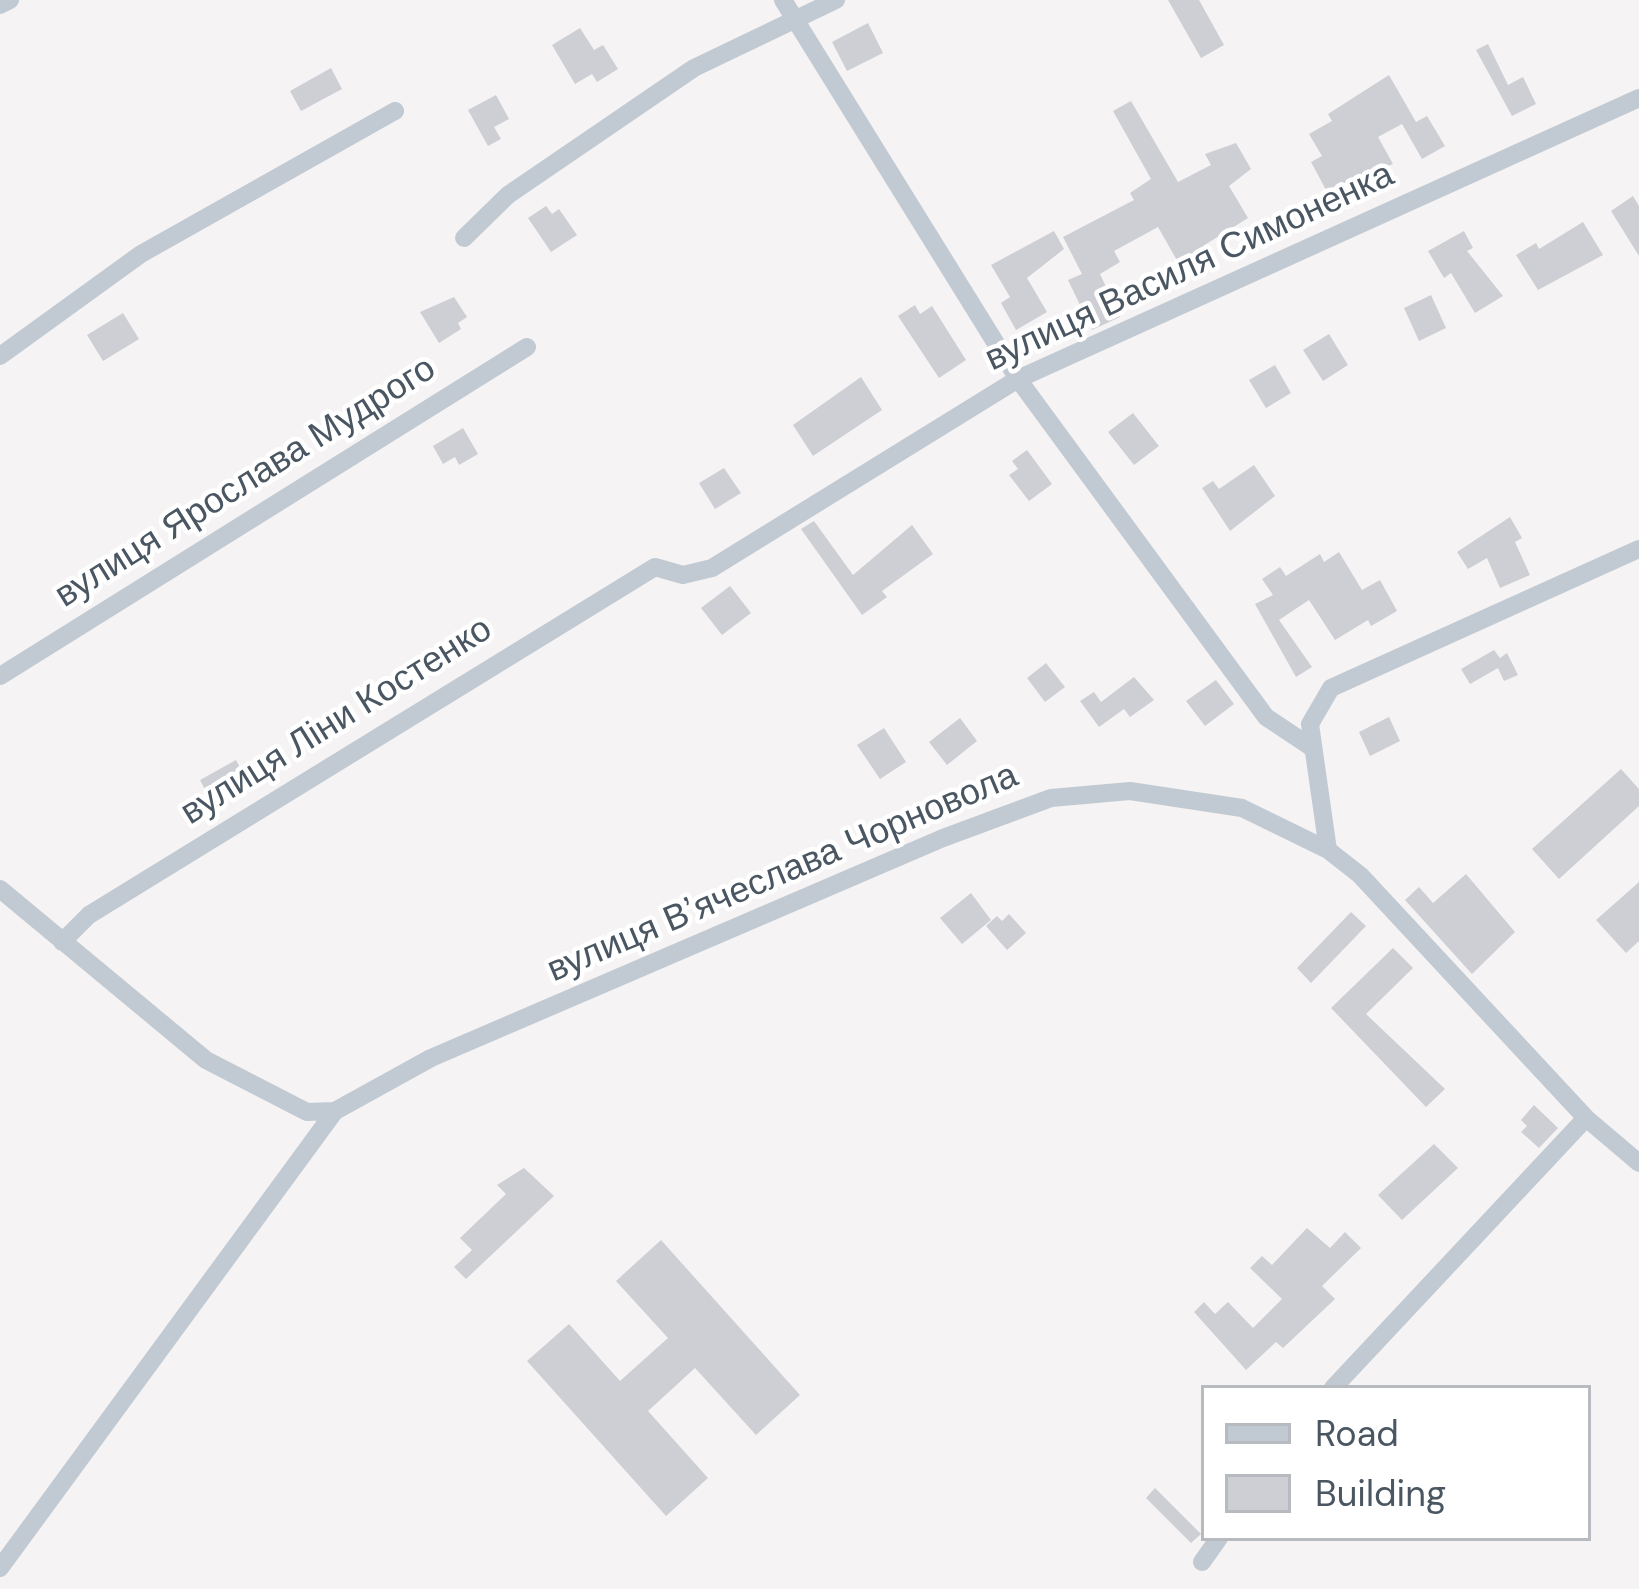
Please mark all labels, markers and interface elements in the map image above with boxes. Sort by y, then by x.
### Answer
street label: вулиця Василя Симоненка [979,154,1401,382]
street label: вулиця Ярослава Мудрого [48,348,444,618]
street label: вулиця Ліни Костенко [173,609,501,835]
street label: вулиця Вʼячеслава Чорновола [541,755,1025,993]
legend [1201,1385,1591,1541]
text: Road [1315,1410,1399,1457]
text: Building [1315,1470,1446,1517]

